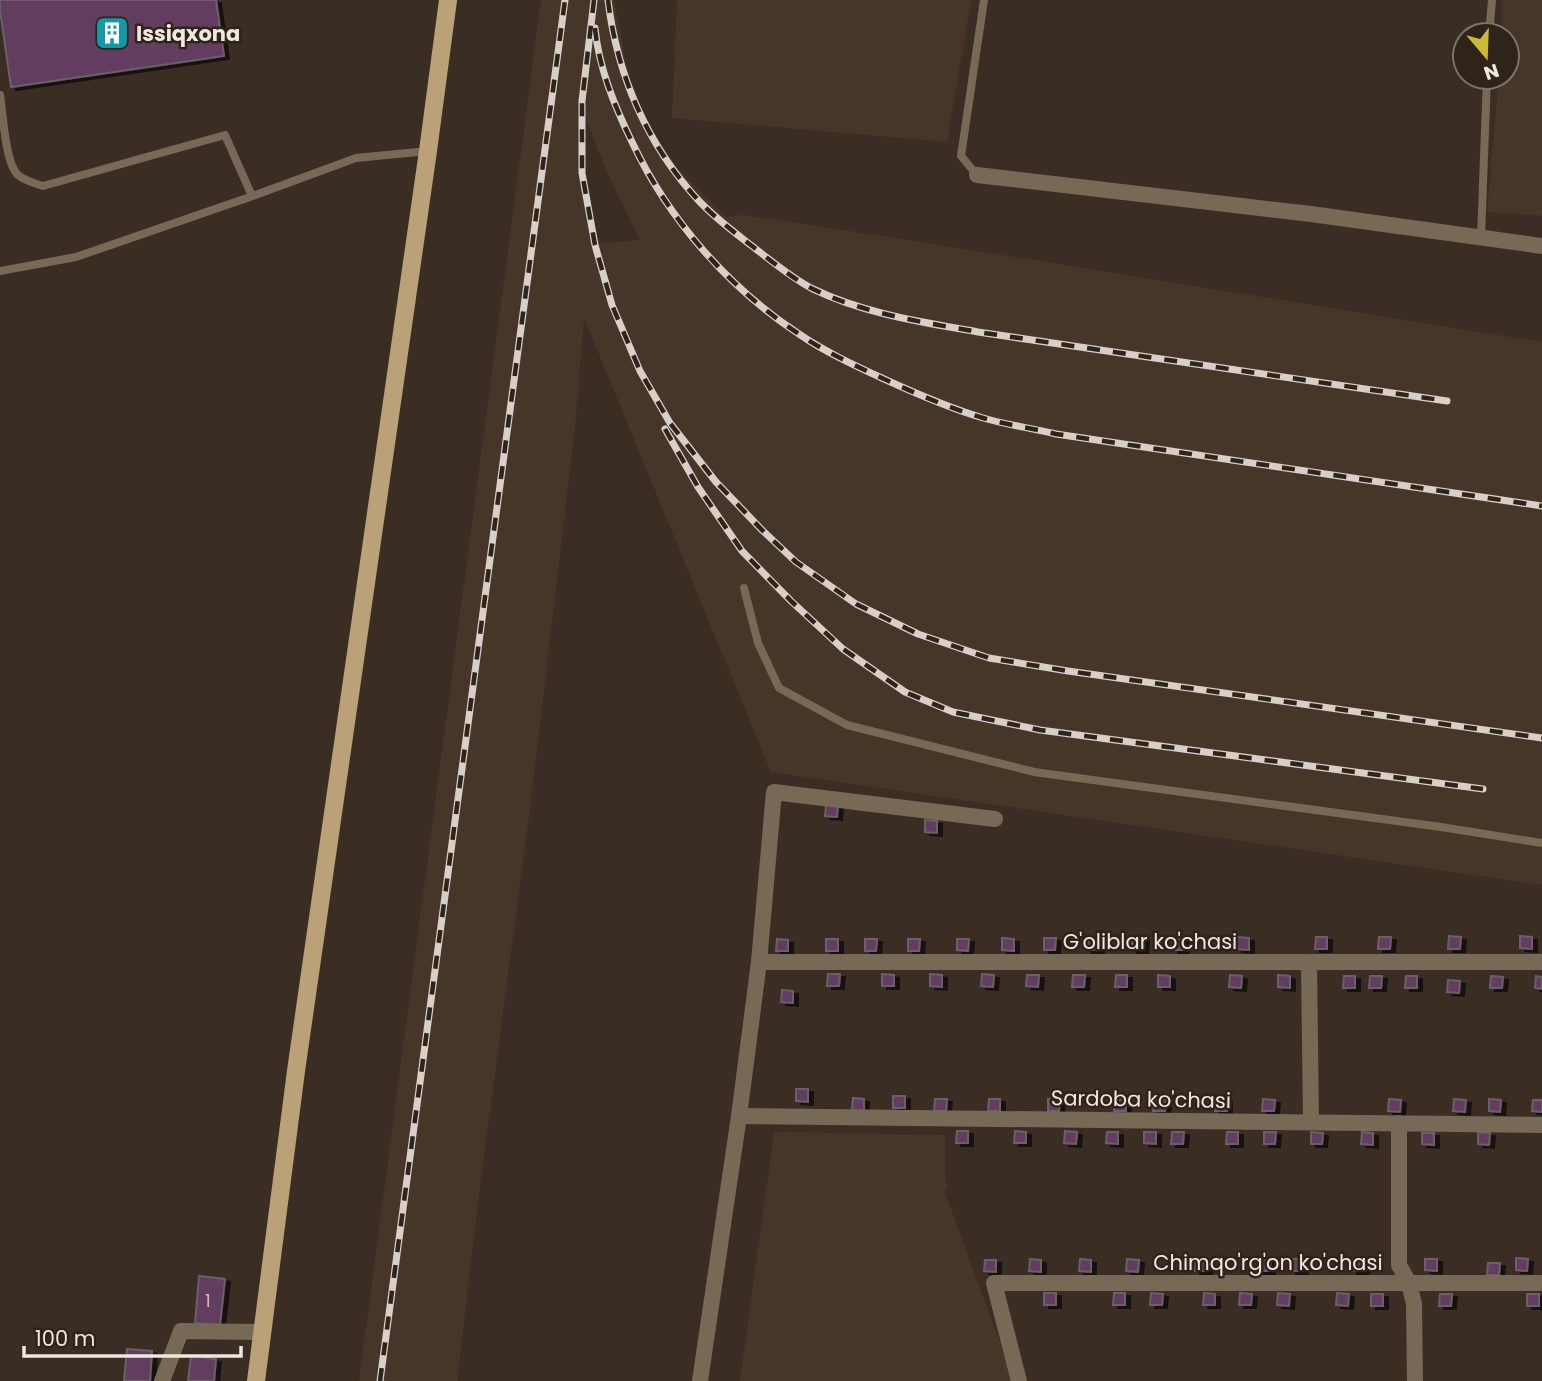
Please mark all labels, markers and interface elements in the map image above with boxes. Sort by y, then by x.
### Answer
building icon: Issiqxona [93,14,131,52]
place label: Issiqxona [136,19,240,48]
north arrow [1451,21,1521,91]
text: N [1480,57,1503,87]
street label: G'oliblar ko'chasi [1063,927,1237,956]
street label: Sardoba ko'chasi [1051,1083,1231,1115]
street label: Chimqo'rg'on ko'chasi [1153,1248,1383,1277]
house number: 1 [205,1288,211,1313]
scale bar [24,1314,242,1358]
text: 100 m [35,1324,95,1353]

